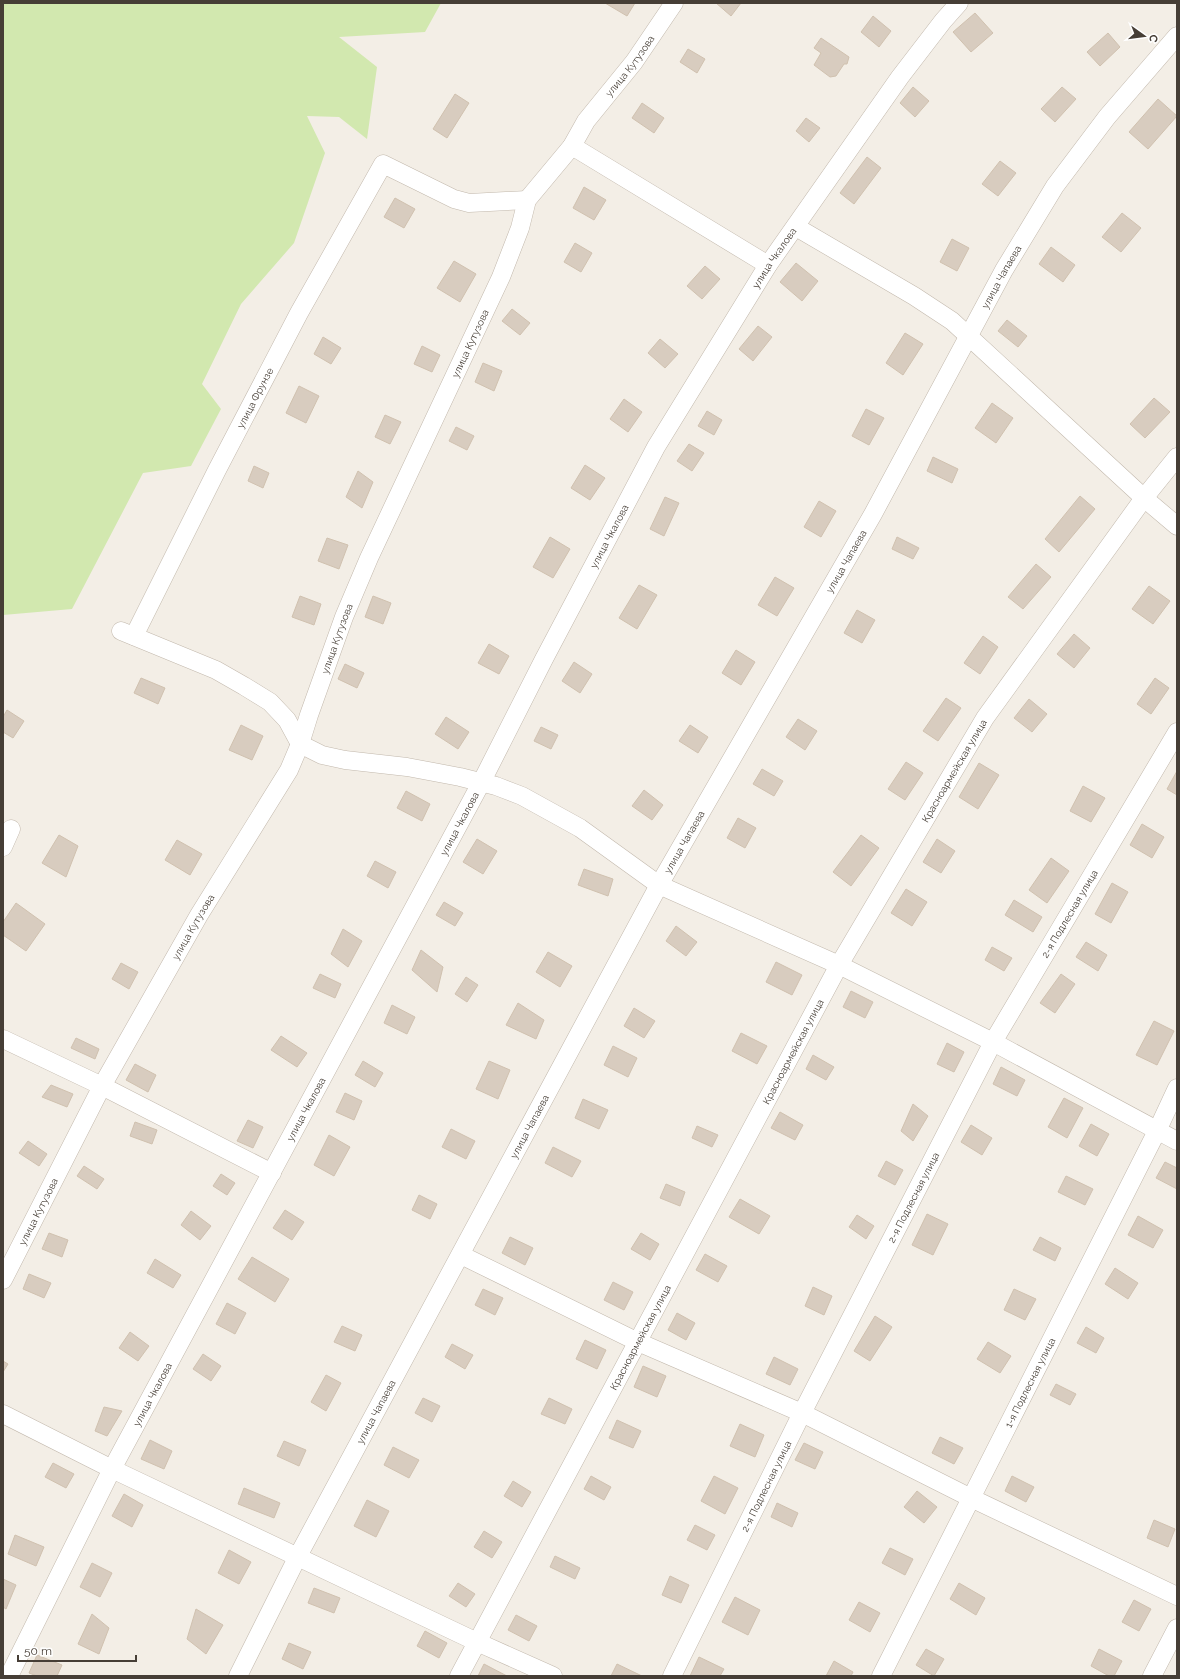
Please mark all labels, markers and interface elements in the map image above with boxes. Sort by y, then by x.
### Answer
north arrow [1124,16,1164,56]
street label: улица Кутузова [603,33,657,99]
text: С [1146,33,1160,44]
street label: улица Чкалова [750,226,798,290]
street label: улица Чапаева [979,244,1024,310]
street label: улица Кутузова [450,308,491,379]
street label: улица Фрунзе [235,366,276,430]
street label: улица Чкалова [588,503,631,570]
street label: улица Чапаева [824,528,869,595]
street label: улица Кутузова [319,602,355,675]
street label: Красноармейская улица [920,717,989,824]
street label: улица Чкалова [438,790,481,858]
street label: улица Чапаева [662,809,707,875]
street label: 2-я Подлесная улица [1039,868,1100,960]
street label: улица Кутузова [170,892,217,962]
street label: Красноармейская улица [761,997,826,1106]
street label: улица Чкалова [285,1076,328,1143]
street label: улица Чапаева [508,1093,551,1160]
street label: 2-я Подлесная улица [886,1150,941,1245]
street label: улица Кутузова [17,1176,60,1247]
street label: Красноармейская улица [608,1283,673,1392]
street label: 1-я Подлесная улица [1003,1336,1057,1429]
street label: улица Чкалова [131,1361,174,1428]
street label: улица Чапаева [354,1378,398,1446]
street label: 2-я Подлесная улица [739,1439,794,1534]
scale bar [18,1637,136,1663]
text: 50 m [24,1644,52,1658]

